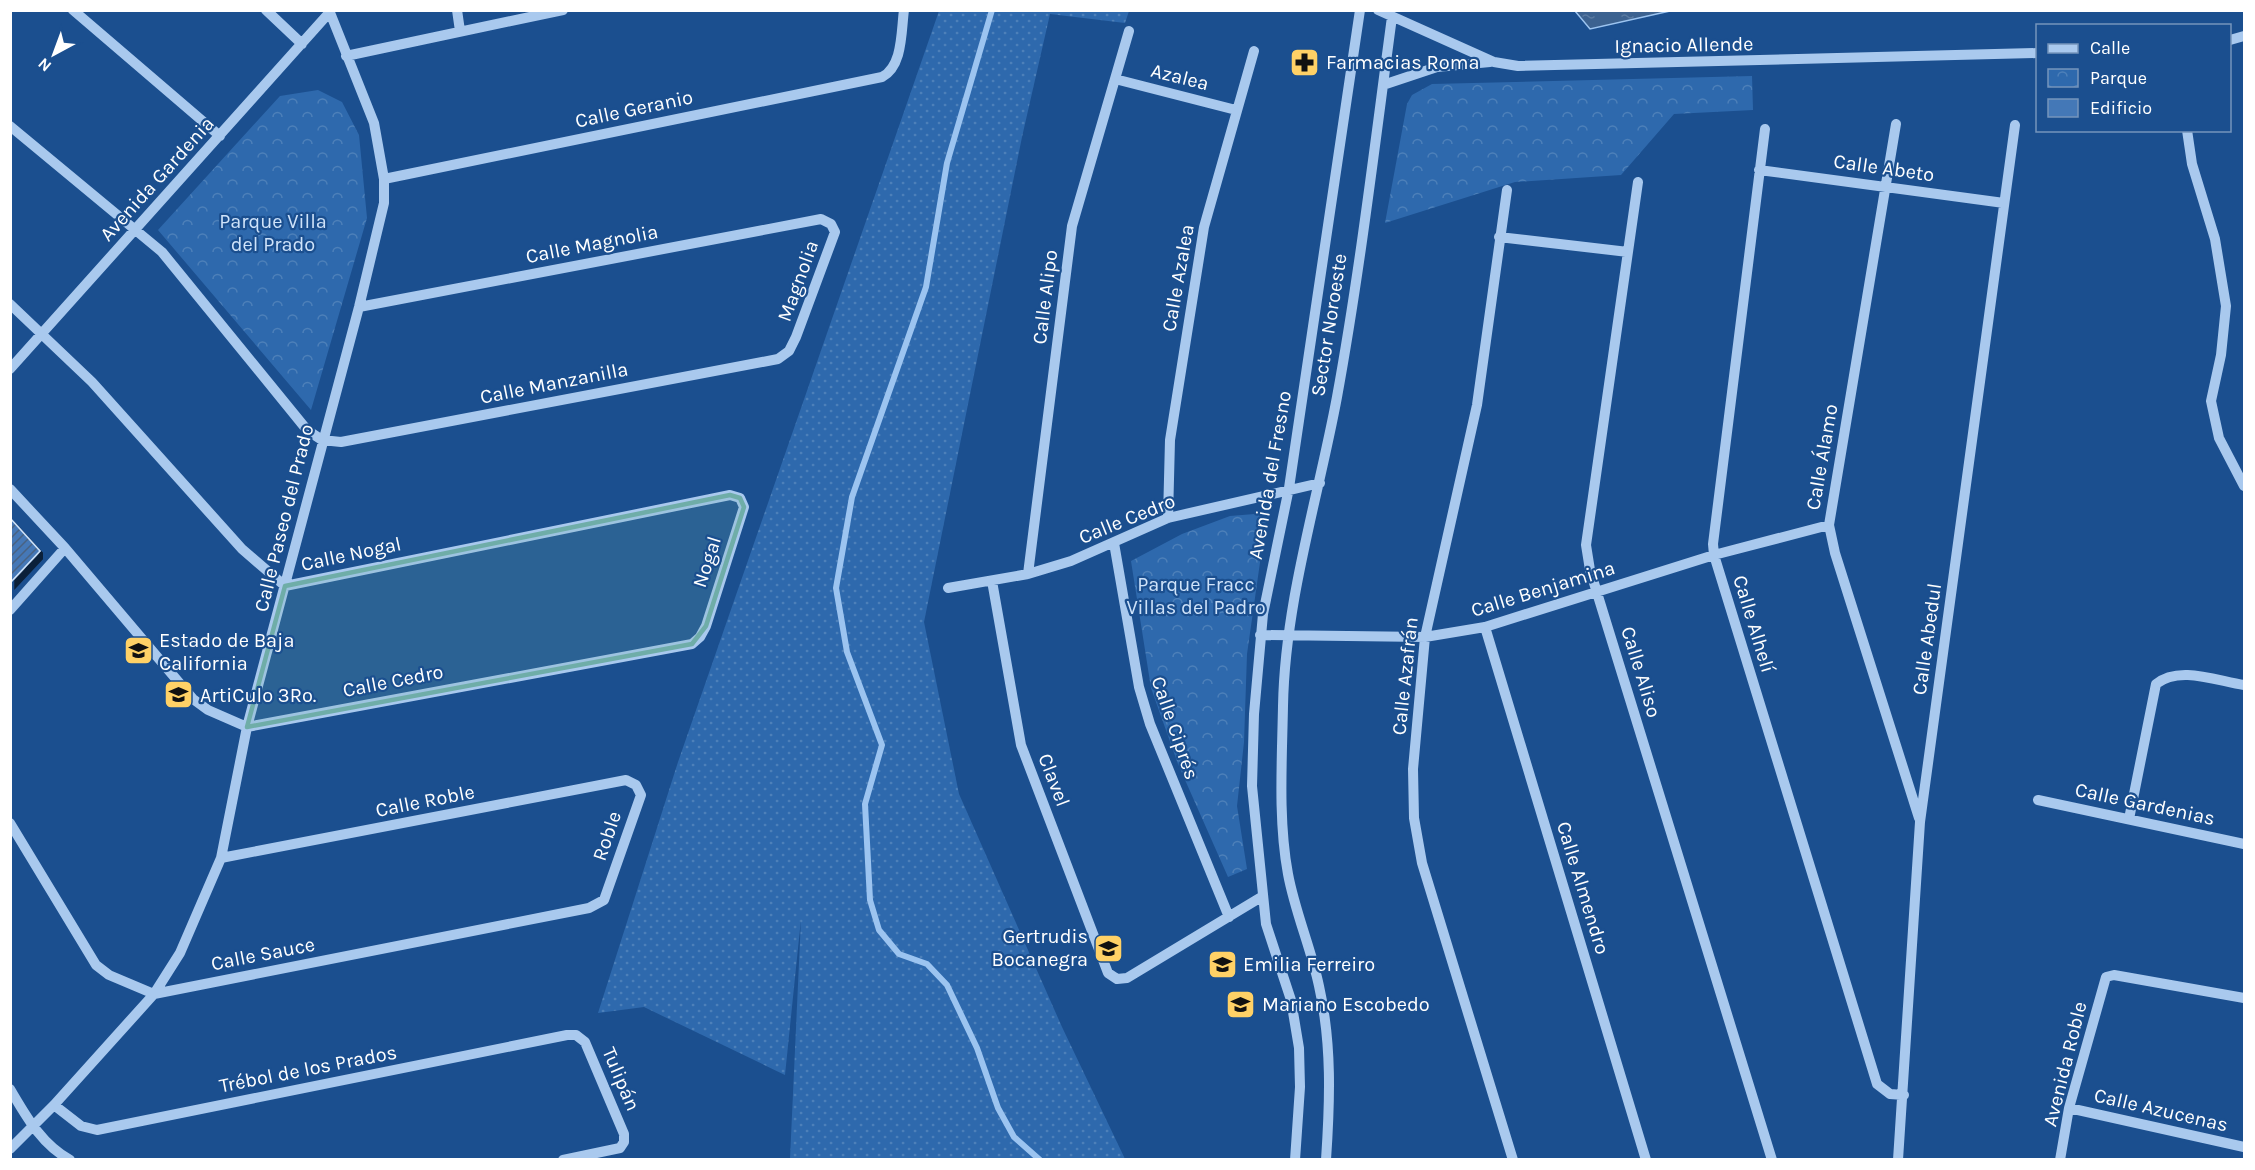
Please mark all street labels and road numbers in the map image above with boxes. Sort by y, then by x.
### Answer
street label: Ignacio Allende [1614,32,1754,58]
street label: Azalea [1149,59,1211,95]
street label: Calle Geranio [573,85,695,133]
street label: Avenida Gardenia [95,112,219,246]
street label: Calle Abeto [1832,150,1936,186]
street label: Calle Magnolia [524,220,660,268]
street label: Calle Azalea [1157,223,1199,333]
street label: Magnolia [773,237,823,325]
street label: Calle Alipo [1028,248,1062,346]
street label: Sector Noroeste [1306,252,1352,398]
street label: Calle Manzanilla [478,357,630,409]
street label: Avenida del Fresno [1244,389,1296,561]
street label: Calle Álamo [1800,402,1843,512]
street label: Calle Paseo del Prado [250,422,318,614]
street label: Calle Cedro [1075,489,1179,549]
street label: Calle Nogal [299,532,403,576]
street label: Nogal [688,533,726,591]
street label: Calle Benjamina [1468,556,1618,622]
street label: Calle Alhelí [1728,573,1780,675]
street label: Calle Abedul [1908,582,1946,696]
street label: Calle Azafrán [1387,616,1423,736]
street label: Calle Aliso [1616,624,1666,720]
street label: Calle Cedro [341,660,445,702]
street label: Calle Ciprés [1147,673,1203,783]
street label: Clavel [1033,750,1075,810]
street label: Calle Gardenias [2073,778,2217,830]
street label: Calle Roble [374,780,476,822]
street label: Roble [588,808,626,864]
street label: Calle Almendro [1552,819,1614,957]
street label: Calle Sauce [209,933,317,975]
street label: Avenida Roble [2038,999,2092,1129]
street label: Trébol de los Prados [217,1040,399,1098]
street label: Tulipán [597,1044,645,1114]
street label: Calle Azucenas [2092,1083,2230,1137]

